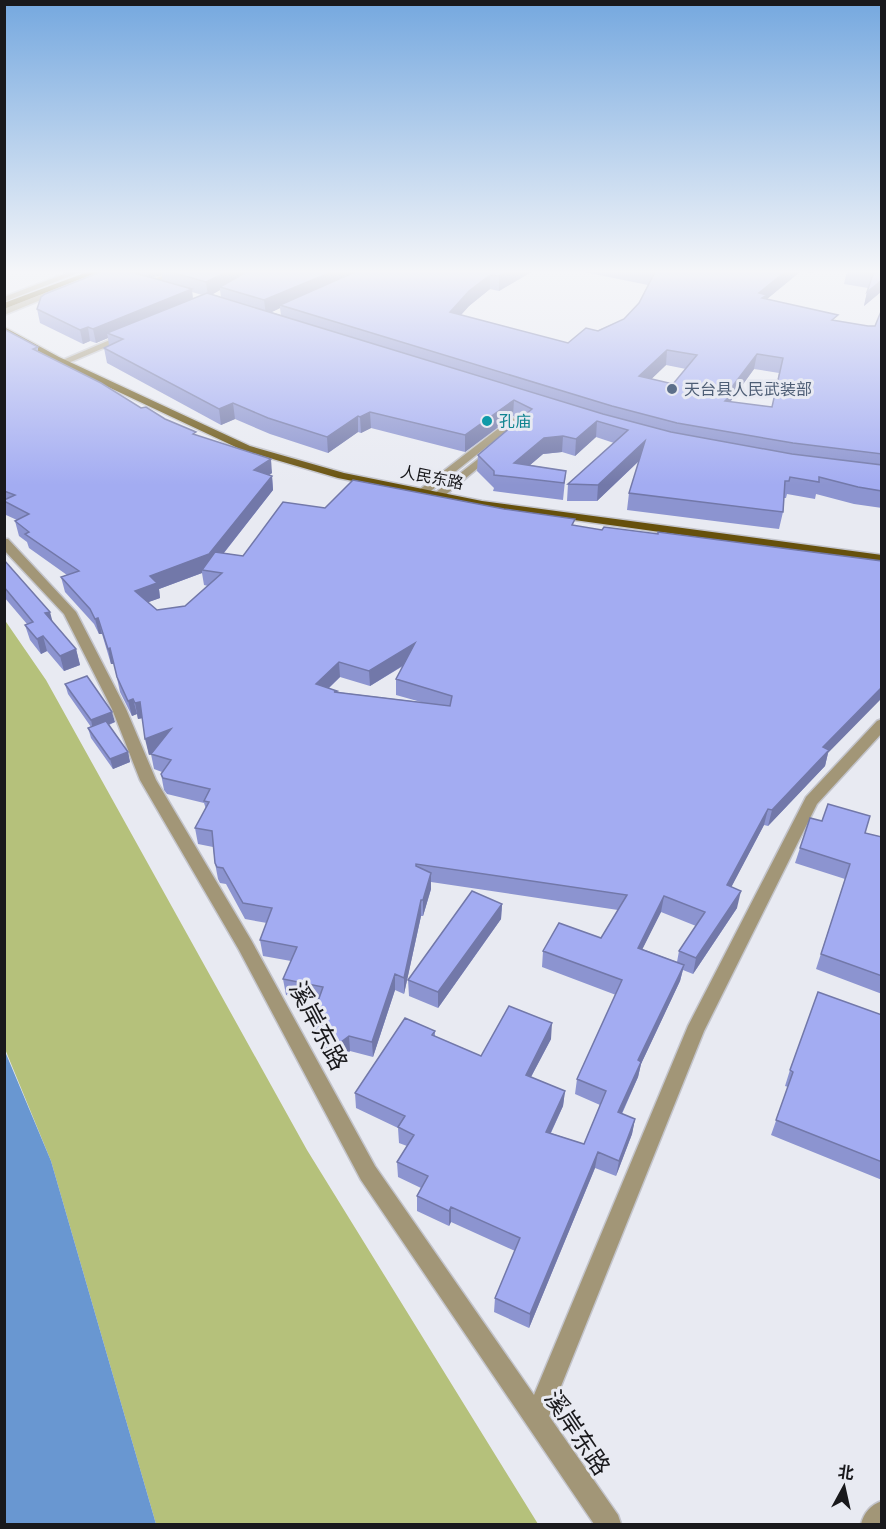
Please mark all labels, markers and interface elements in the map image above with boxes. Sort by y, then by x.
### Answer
place label: 天台县人民武装部 [684,379,812,398]
marker: 天台县人民武装部 [665,382,679,396]
place label: 孔庙 [499,411,531,430]
marker: 孔庙 [480,414,494,428]
street label: 人民东路 [399,461,465,492]
street label: 溪岸东路 [284,976,355,1074]
street label: 溪岸东路 [539,1384,617,1480]
north arrow [814,1457,874,1517]
text: 北 [837,1461,855,1482]

